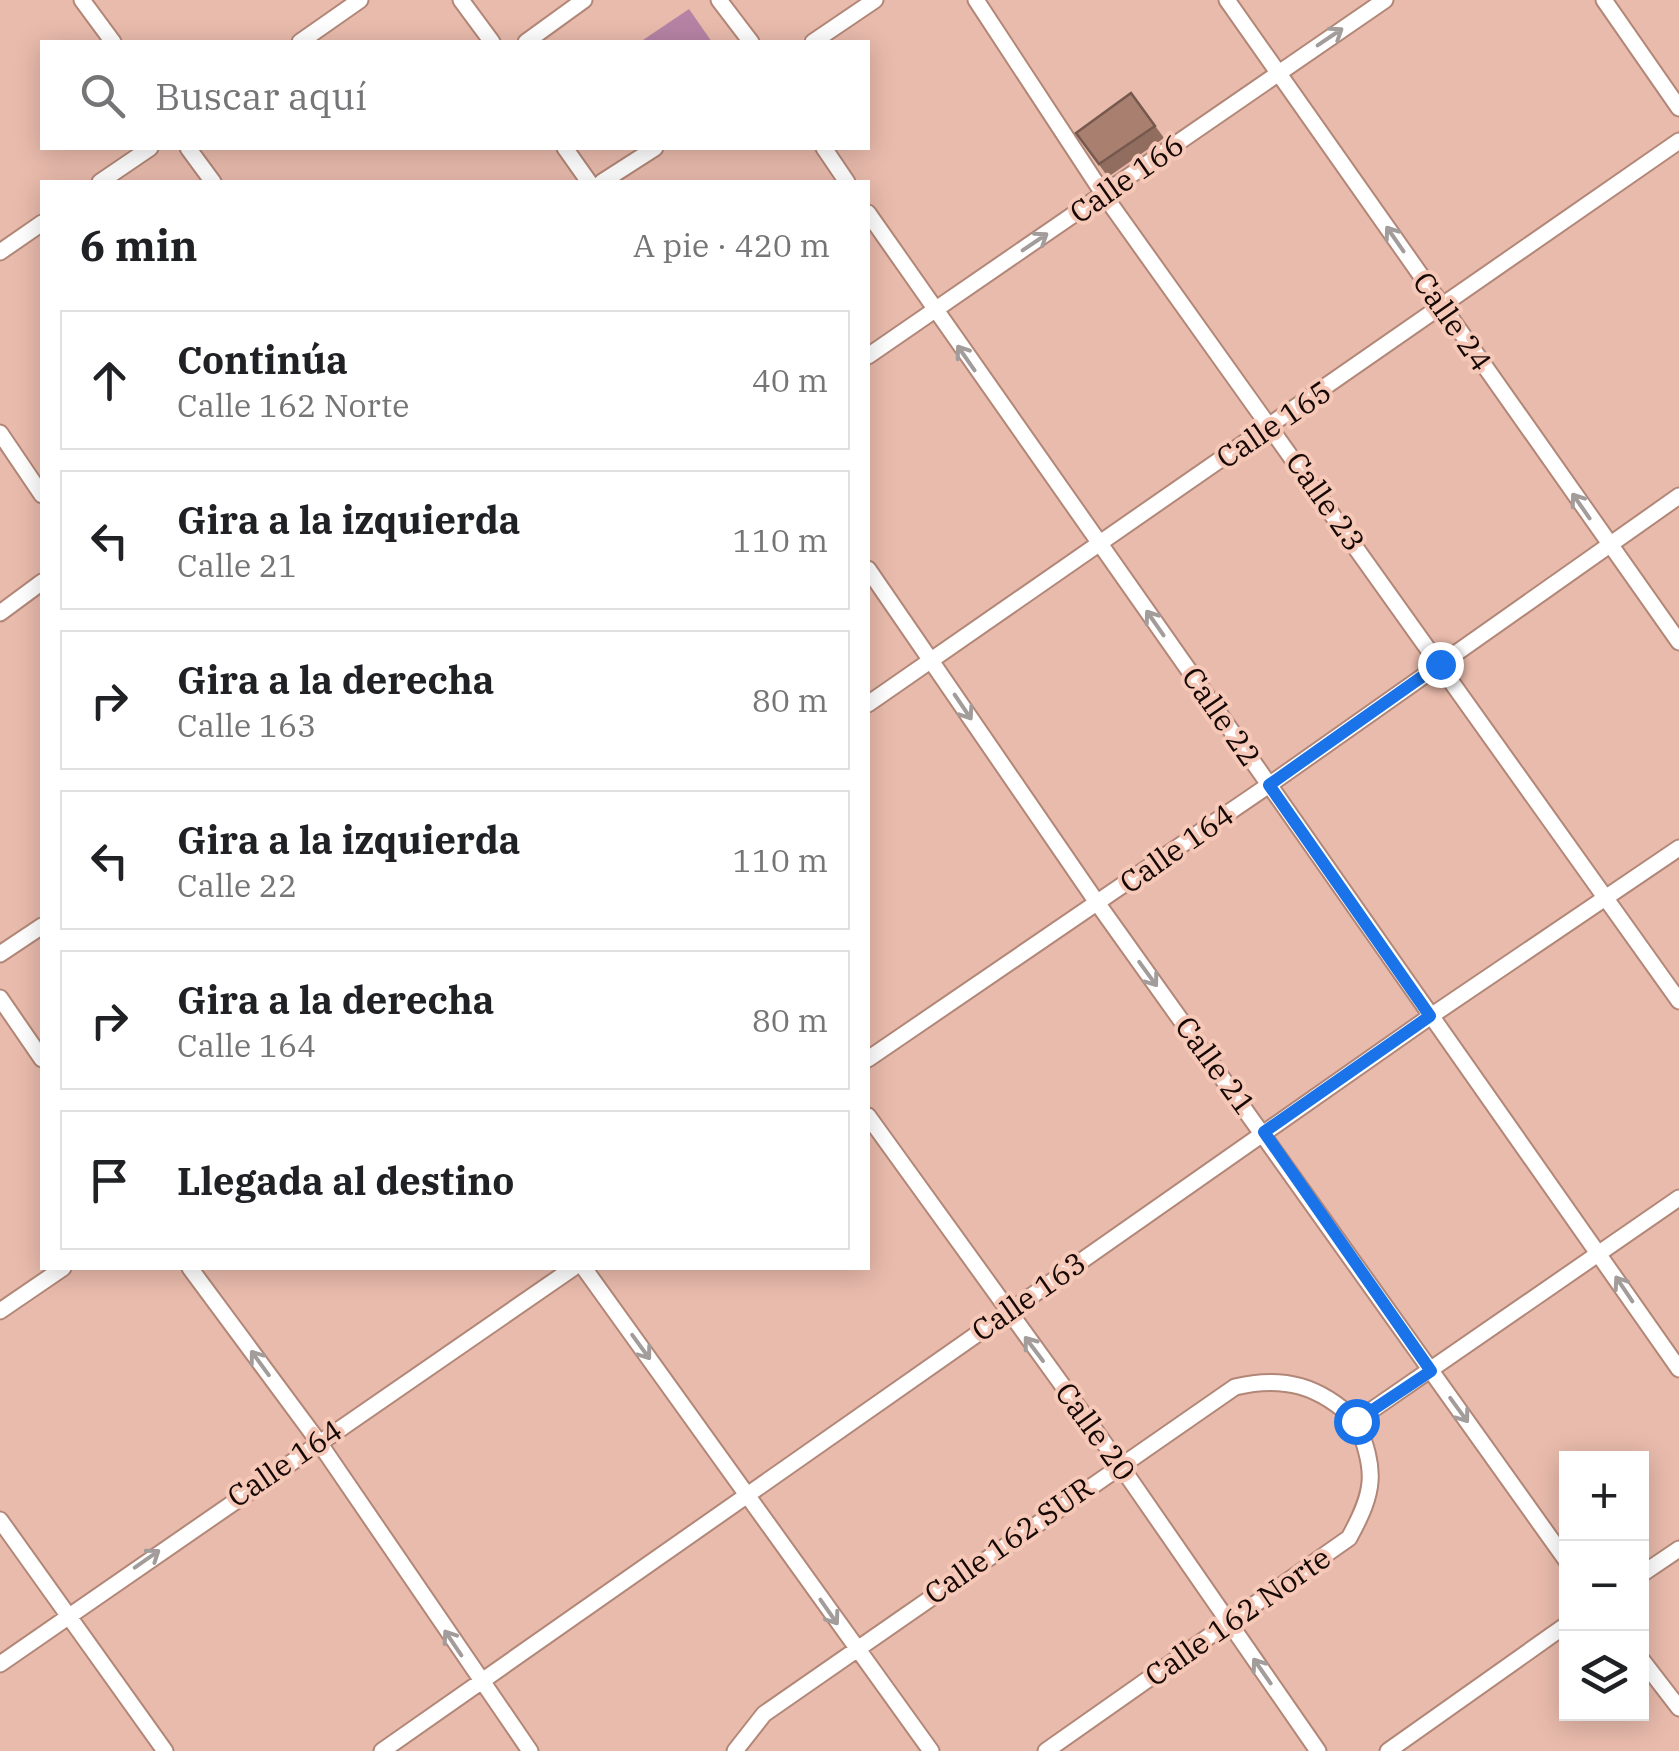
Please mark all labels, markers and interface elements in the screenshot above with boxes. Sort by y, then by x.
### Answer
one-way arrow [1316,26,1344,47]
search box [40,40,870,150]
icon: search [75,68,130,123]
text: Buscar aquí [155,71,367,120]
street label: Calle 166 [1061,124,1191,231]
text: 6 min [80,218,198,273]
text: A pie · 420 m [633,224,830,266]
one-way arrow [1385,226,1406,254]
one-way arrow [1021,232,1049,253]
street label: Calle 24 [1405,264,1501,378]
text: Continúa [177,335,348,384]
one-way arrow [956,344,977,372]
icon: ahead [82,353,137,408]
text: 40 m [752,359,828,401]
street label: Calle 165 [1208,371,1338,476]
text: Calle 162 Norte [177,384,409,426]
street label: Calle 23 [1278,444,1374,558]
one-way arrow [1571,493,1592,520]
text: Gira a la izquierda [177,495,520,544]
icon: left [82,513,137,568]
text: 110 m [732,519,828,561]
text: Calle 21 [177,544,297,586]
one-way arrow [1145,609,1166,637]
route end [1418,642,1464,688]
text: Gira a la derecha [177,655,494,704]
street label: Calle 22 [1174,659,1270,773]
icon: right [82,673,137,728]
text: 80 m [752,679,828,721]
one-way arrow [952,692,973,720]
text: Calle 163 [177,704,316,746]
street label: Calle 164 [1111,794,1241,901]
text: Gira a la izquierda [177,815,520,864]
icon: left [82,833,137,888]
text: 110 m [732,839,828,881]
text: Calle 22 [177,864,297,906]
one-way arrow [1138,959,1159,987]
text: Gira a la derecha [177,975,494,1024]
icon: right [82,993,137,1048]
text: 80 m [752,999,828,1041]
street label: Calle 21 [1167,1008,1265,1122]
text: Calle 164 [177,1024,316,1066]
icon: arrive [82,1153,137,1208]
text: Llegada al destino [177,1156,514,1205]
street label: Calle 163 [963,1242,1093,1349]
one-way arrow [1614,1275,1635,1303]
one-way arrow [630,1333,651,1360]
one-way arrow [1023,1336,1044,1363]
one-way arrow [249,1350,270,1377]
street label: Calle 20 [1047,1374,1145,1488]
one-way arrow [1448,1395,1469,1423]
route start [1334,1399,1380,1445]
street label: Calle 164 [219,1410,349,1515]
map controls [1559,1451,1649,1721]
button: + [1559,1451,1649,1541]
street label: Calle 162 SUR [916,1467,1100,1612]
street label: Calle 162 Norte [1137,1537,1338,1694]
button: − [1559,1541,1649,1631]
one-way arrow [132,1549,160,1570]
one-way arrow [818,1597,839,1625]
one-way arrow [443,1629,464,1657]
button: layers [1559,1631,1649,1721]
one-way arrow [1252,1658,1273,1686]

